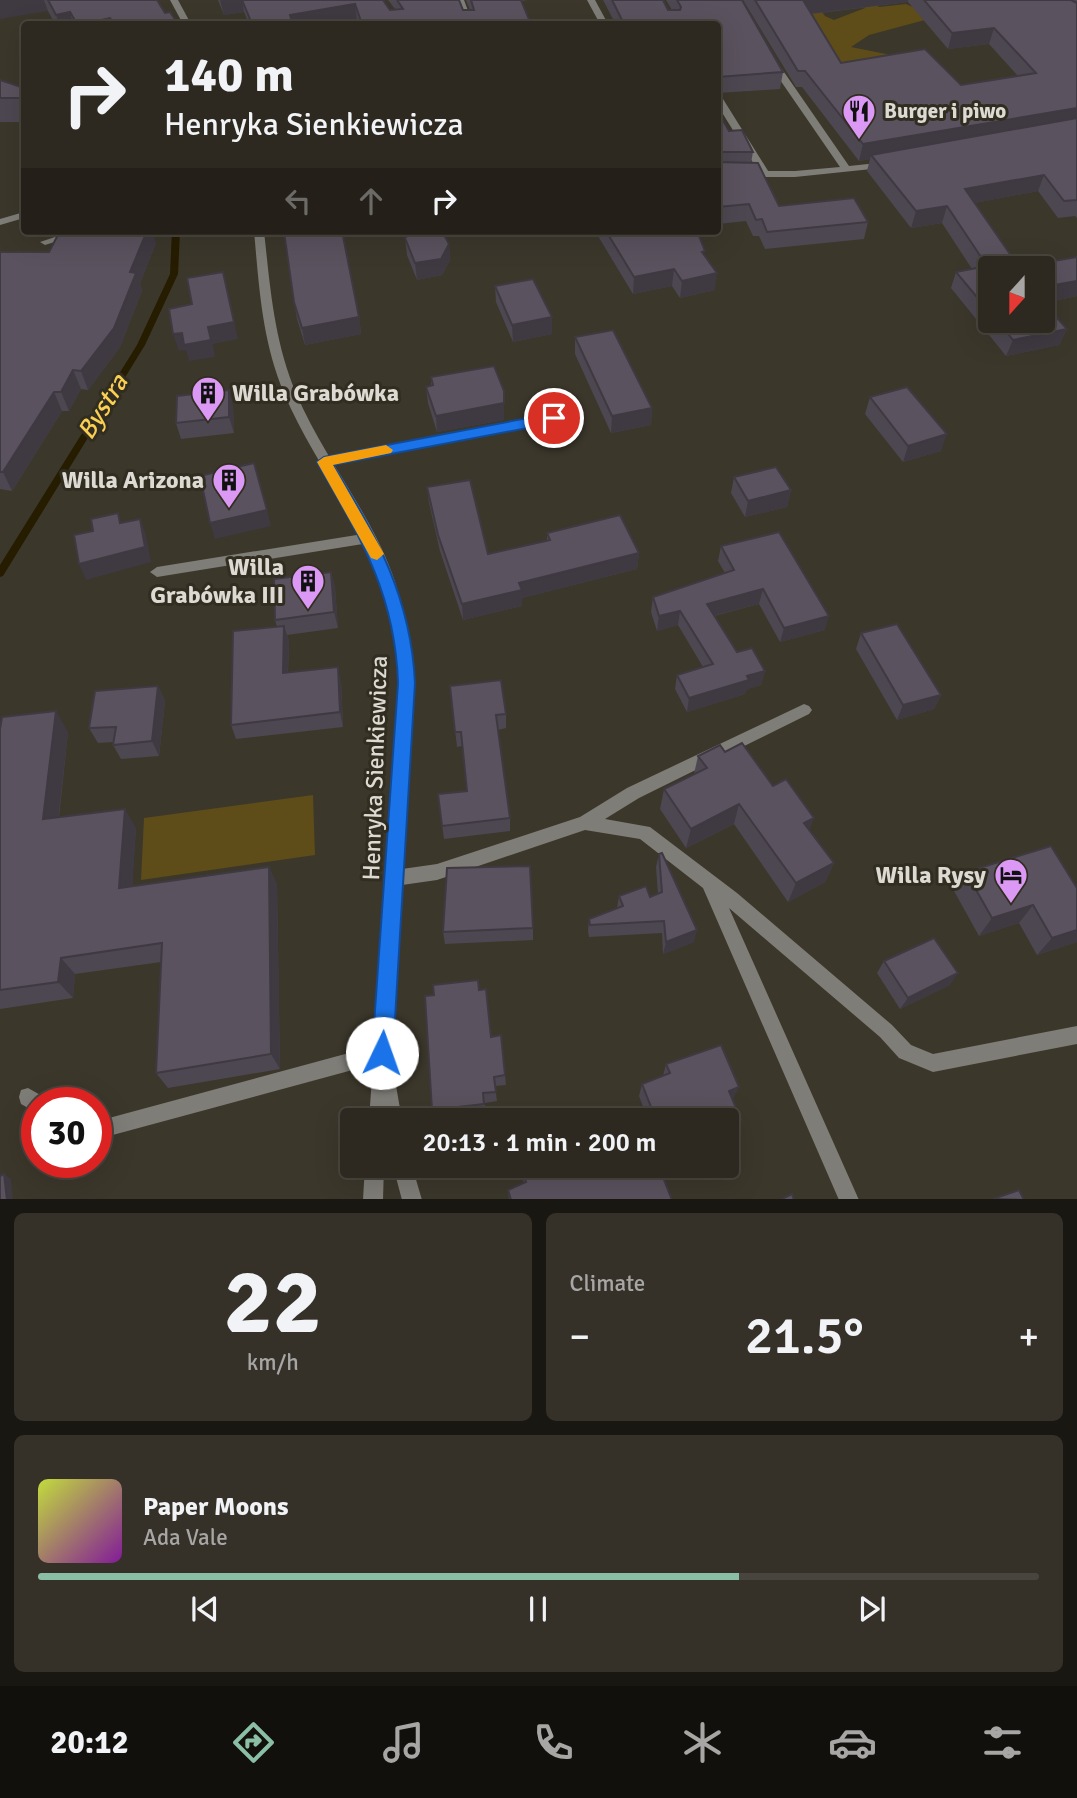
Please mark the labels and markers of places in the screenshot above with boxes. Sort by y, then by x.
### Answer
restaurant icon: Burger i piwo [840,92,878,141]
place label: Burger i piwo [884,98,1006,124]
building icon: Willa Grabówka [189,374,227,423]
place label: Willa Grabówka [232,378,399,408]
pin [524,388,584,448]
building icon: Willa Arizona [210,461,248,510]
place label: Willa Arizona [62,465,204,495]
place label: Willa Grabówka III [150,552,284,610]
building icon: Willa Grabówka III [289,562,327,611]
hotel icon: Willa Rysy [992,856,1030,905]
place label: Willa Rysy [875,860,986,890]

